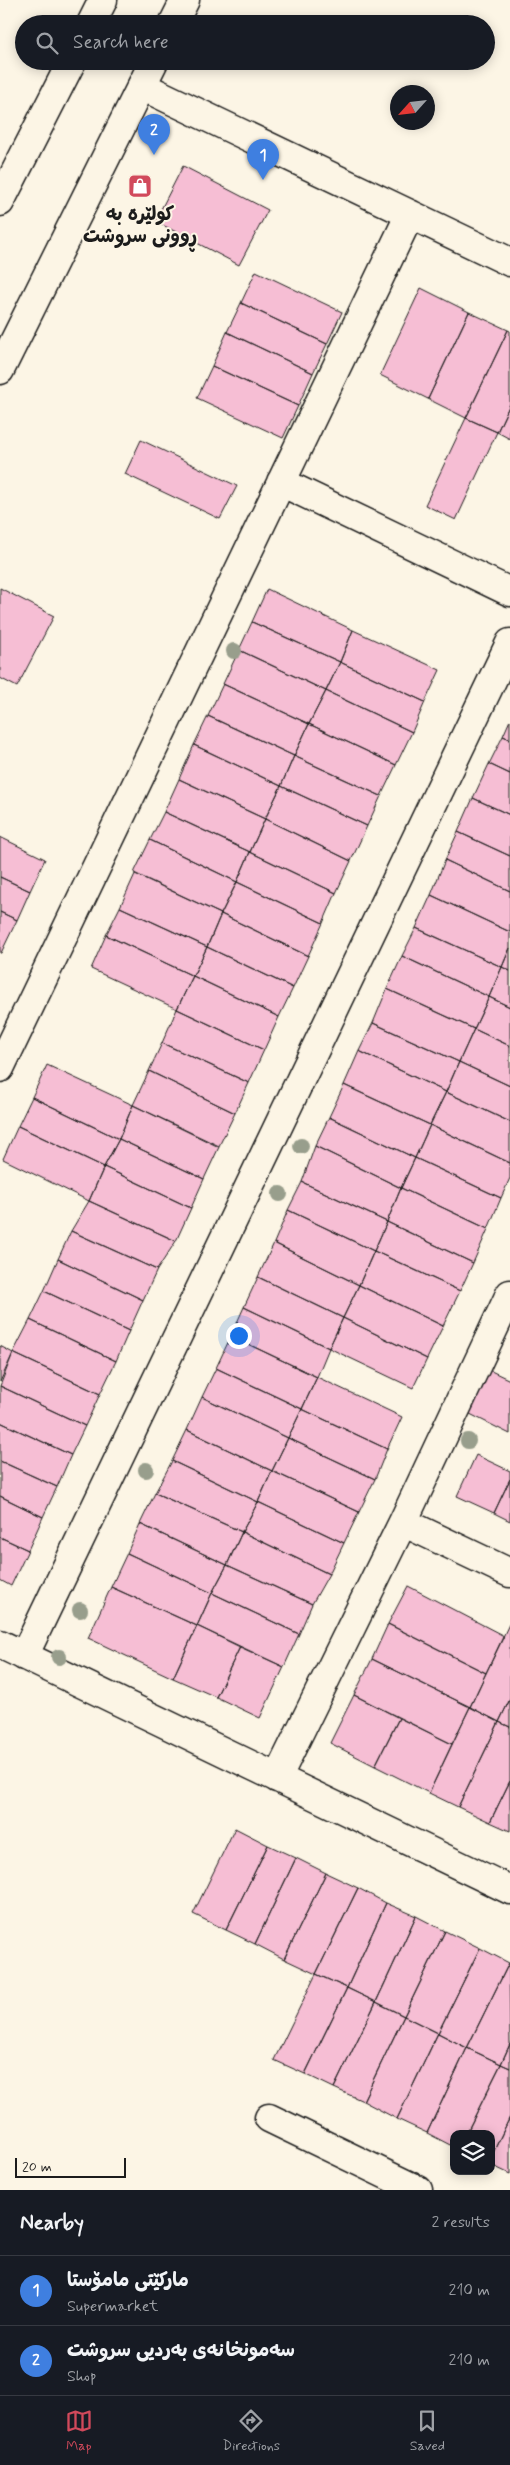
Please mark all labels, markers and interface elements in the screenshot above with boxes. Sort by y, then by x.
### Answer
search box [15,15,495,70]
icon: search [33,29,61,57]
text: Search here [73,30,169,55]
north arrow [390,85,435,130]
pin: 2 [138,114,170,155]
pin: 1 [247,139,279,180]
shop icon: کولێرە بە ڕوونی سروشت [127,173,153,199]
place label: کولێرە بە ڕوونی سروشت [83,202,197,252]
your location [226,1323,252,1349]
map controls [450,2130,495,2175]
button: layers [450,2130,495,2175]
scale bar [15,2155,126,2178]
text: 20 m [22,2158,52,2176]
text: Nearby [20,2209,84,2237]
text: 2 results [432,2212,490,2233]
text: مارکێتی مامۆستا [67,2268,189,2293]
text: 1 [32,2280,40,2301]
text: 210 m [449,2280,490,2301]
text: Supermarket [67,2296,158,2317]
text: سەمونخانەی بەردیی سروشت [67,2338,295,2363]
text: 2 [32,2350,40,2371]
text: 210 m [449,2350,490,2371]
text: Shop [67,2366,96,2387]
tab: Map [65,2407,93,2455]
tab: Directions [223,2407,280,2455]
tab: Saved [410,2407,445,2455]

